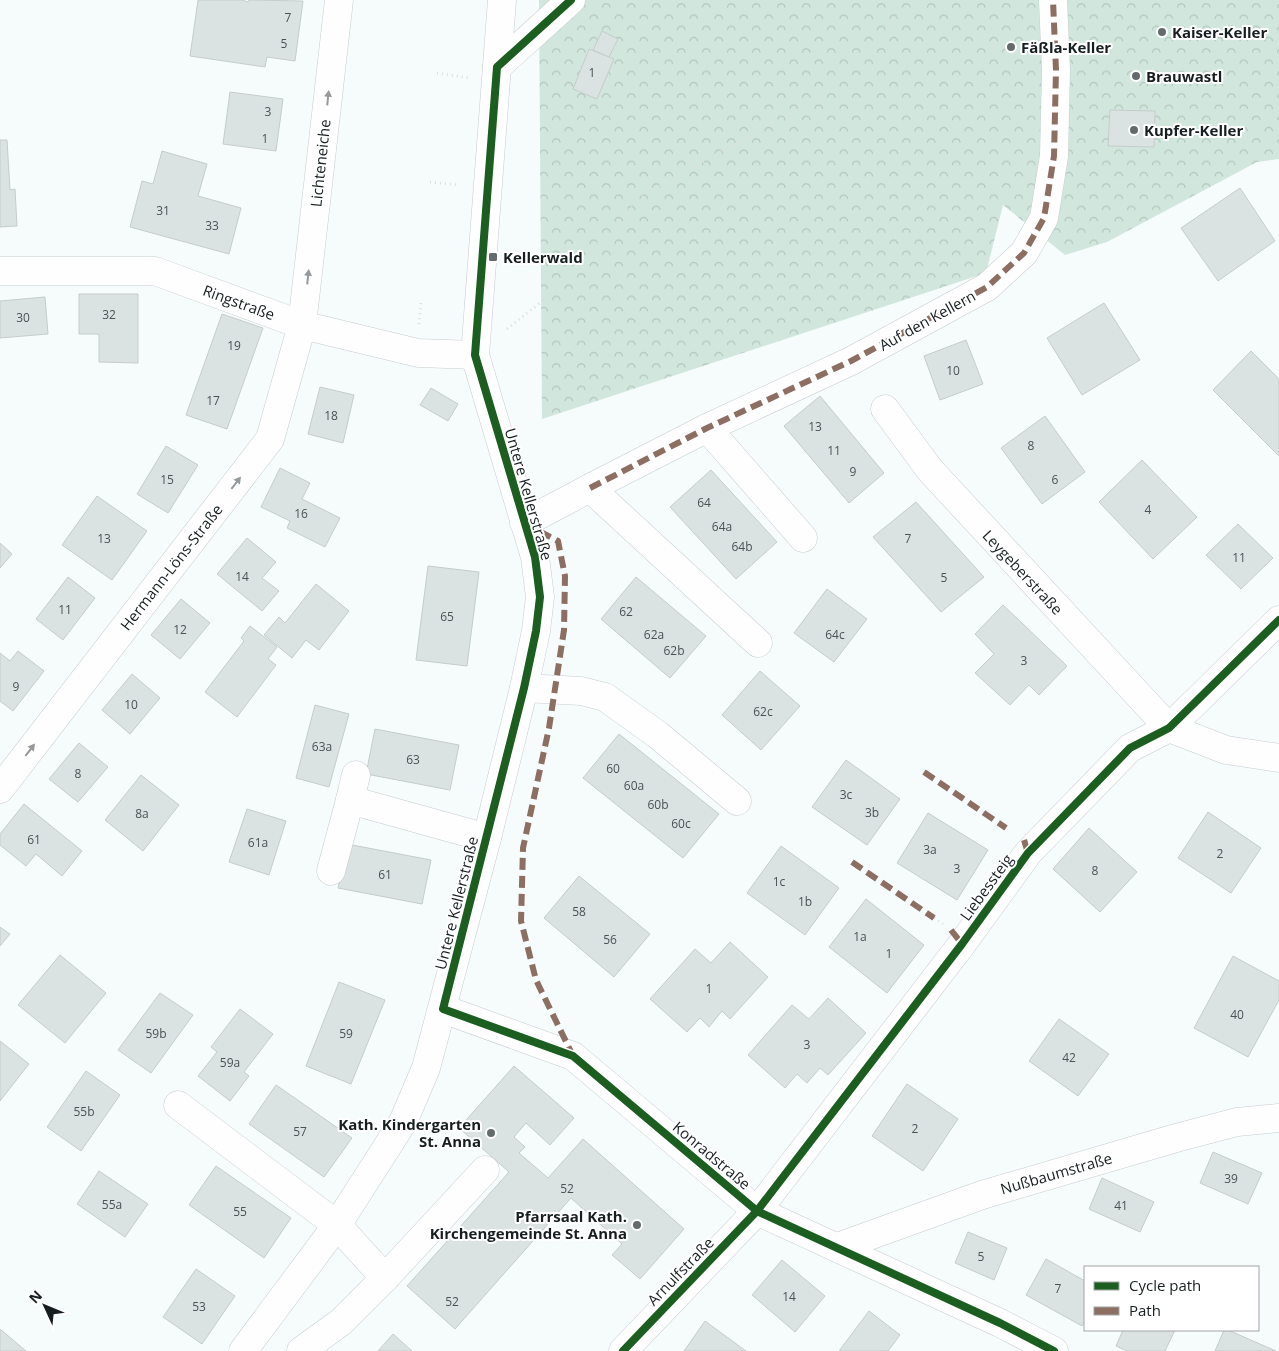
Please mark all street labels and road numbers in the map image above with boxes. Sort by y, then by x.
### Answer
street label: Lichteneiche [305,118,335,208]
street label: Ringstraße [200,280,278,324]
street label: Auf den Kellern [875,285,979,355]
street label: Untere Kellerstraße [501,425,557,563]
street label: Hermann-Löns-Straße [115,500,227,634]
street label: Leygeberstraße [979,525,1067,619]
street label: Untere Kellerstraße [430,834,482,972]
street label: Liebessteig [955,850,1017,924]
street label: Konradstraße [669,1117,755,1193]
street label: Nußbaumstraße [998,1148,1114,1198]
street label: Arnulfstraße [642,1233,718,1309]

